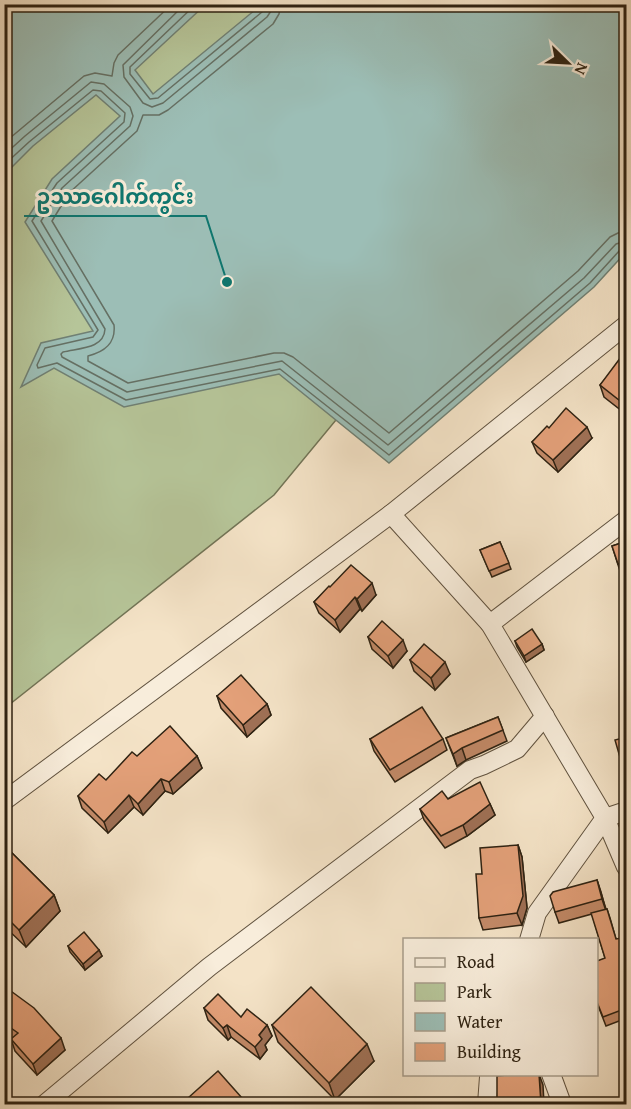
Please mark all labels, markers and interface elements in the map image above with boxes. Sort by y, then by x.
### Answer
north arrow [538,33,598,93]
text: N [568,59,595,79]
callout: ဥဿာဂေါက်ကွင်း [24,177,206,216]
text: ဥဿာဂေါက်ကွင်း [36,181,194,214]
legend [403,938,598,1076]
text: Road [457,948,495,975]
text: Park [457,978,493,1005]
text: Water [457,1008,503,1035]
text: Building [457,1038,521,1065]

